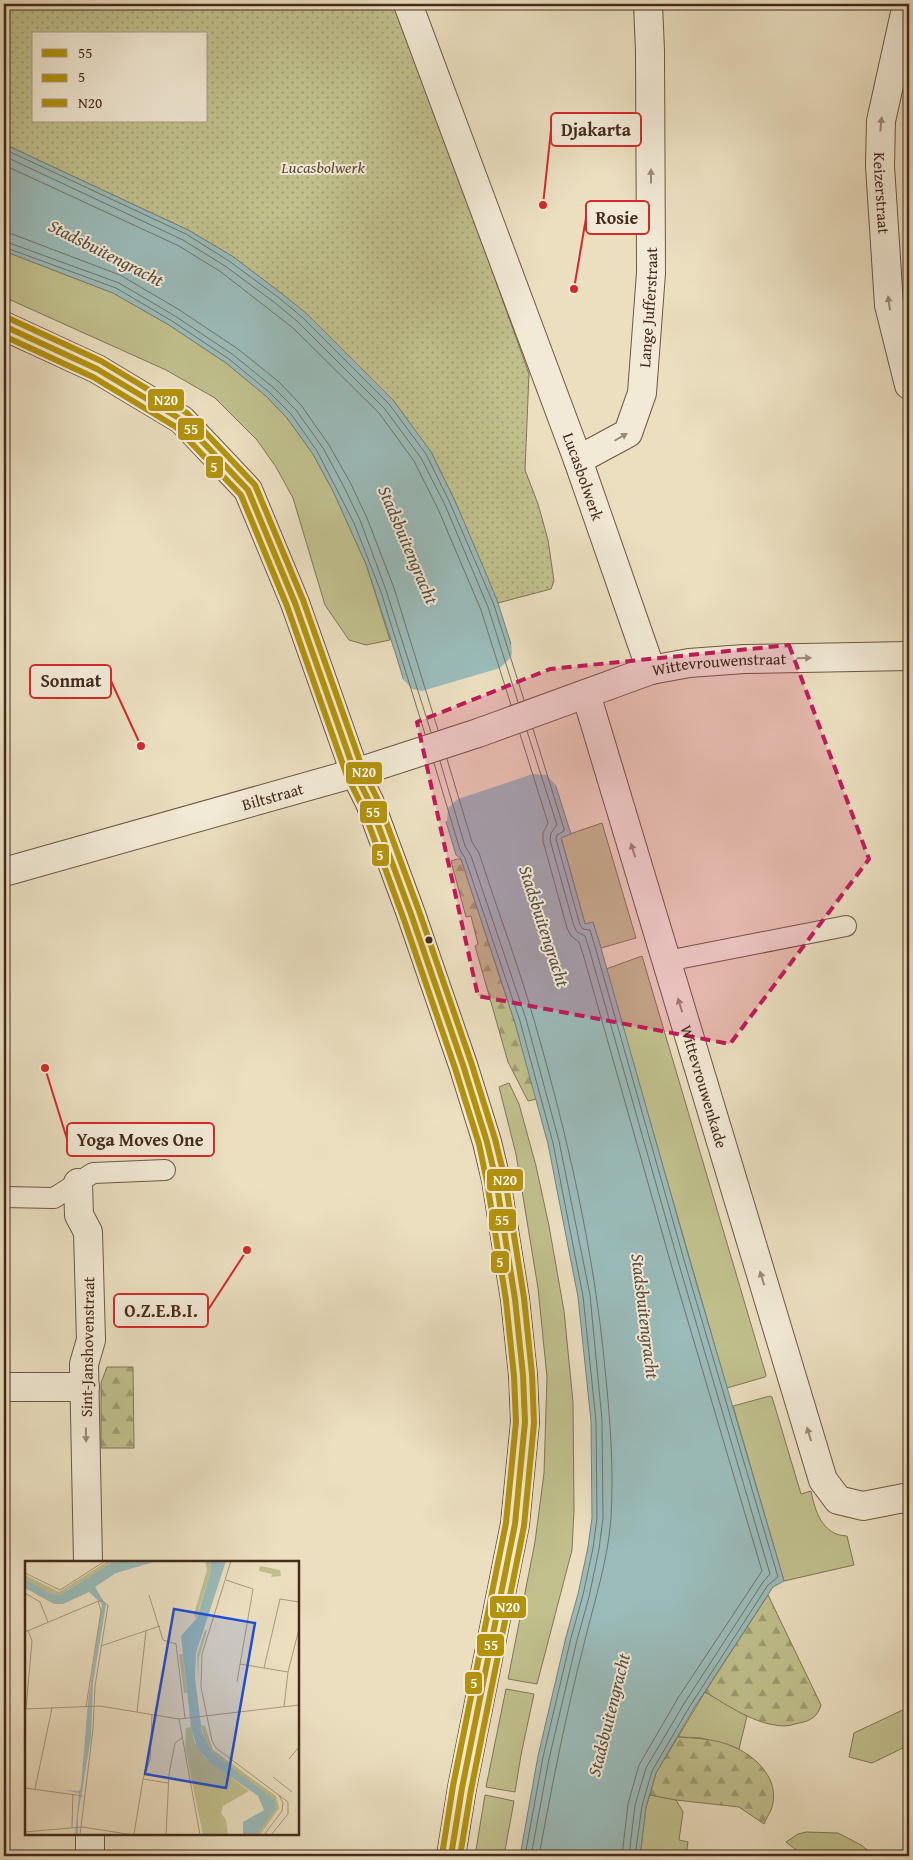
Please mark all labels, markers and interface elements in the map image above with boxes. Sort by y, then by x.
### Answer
legend [32,32,208,122]
text: 55 [78,42,92,63]
text: 5 [78,66,85,87]
text: N20 [78,92,102,113]
callout: Djakarta [551,113,641,146]
text: Djakarta [561,116,632,143]
one-way arrow [877,116,885,132]
street label: Keizerstraat [868,152,896,235]
park label: Lucasbolwerk [280,155,365,179]
one-way arrow [647,168,655,184]
callout: Rosie [586,201,649,234]
text: Rosie [596,204,639,231]
water label: Stadsbuitengracht [44,212,169,293]
street label: Lange Jufferstraat [632,247,663,369]
one-way arrow [885,295,893,311]
line badge: N20 [147,388,185,412]
text: N20 [154,390,178,410]
line badge: 55 [177,417,205,441]
text: 55 [184,419,198,439]
street label: Lucasbolwerk [557,429,610,524]
one-way arrow [614,432,627,441]
line badge: 5 [205,455,224,479]
text: 5 [210,457,218,477]
water label: Stadsbuitengracht [371,481,446,608]
street label: Wittevrouwenstraat [650,646,787,682]
one-way arrow [797,654,813,662]
callout: Sonmat [30,665,111,698]
text: Sonmat [40,667,102,694]
line badge: N20 [345,761,383,785]
text: N20 [352,762,376,782]
street label: Biltstraat [239,776,306,816]
line badge: 55 [359,800,388,824]
text: 55 [366,802,380,822]
one-way arrow [629,842,637,857]
line badge: 5 [371,843,390,867]
text: 5 [376,845,384,865]
water label: Stadsbuitengracht [512,862,577,990]
unlabelled marker [424,935,434,945]
one-way arrow [676,997,684,1012]
street label: Wittevrouwenkade [674,1022,734,1151]
callout: Yoga Moves One [67,1123,214,1156]
text: Yoga Moves One [76,1126,204,1153]
line badge: N20 [486,1168,524,1192]
text: N20 [493,1170,517,1190]
line badge: 55 [488,1208,517,1232]
text: 55 [495,1210,509,1230]
line badge: 5 [490,1250,510,1274]
text: 5 [496,1252,504,1272]
water label: Stadsbuitengracht [624,1252,667,1380]
one-way arrow [757,1270,765,1285]
street label: Sint-Janshovenstraat [74,1276,100,1417]
callout: O.Z.E.B.I. [114,1294,208,1327]
text: O.Z.E.B.I. [124,1297,198,1324]
one-way arrow [804,1426,812,1441]
one-way arrow [82,1428,90,1444]
inset map [25,1561,299,1835]
line badge: N20 [489,1595,527,1619]
text: N20 [496,1597,520,1617]
line badge: 55 [476,1633,505,1657]
text: 55 [484,1635,498,1655]
water label: Stadsbuitengracht [580,1650,637,1779]
line badge: 5 [464,1671,483,1695]
text: 5 [470,1673,478,1693]

